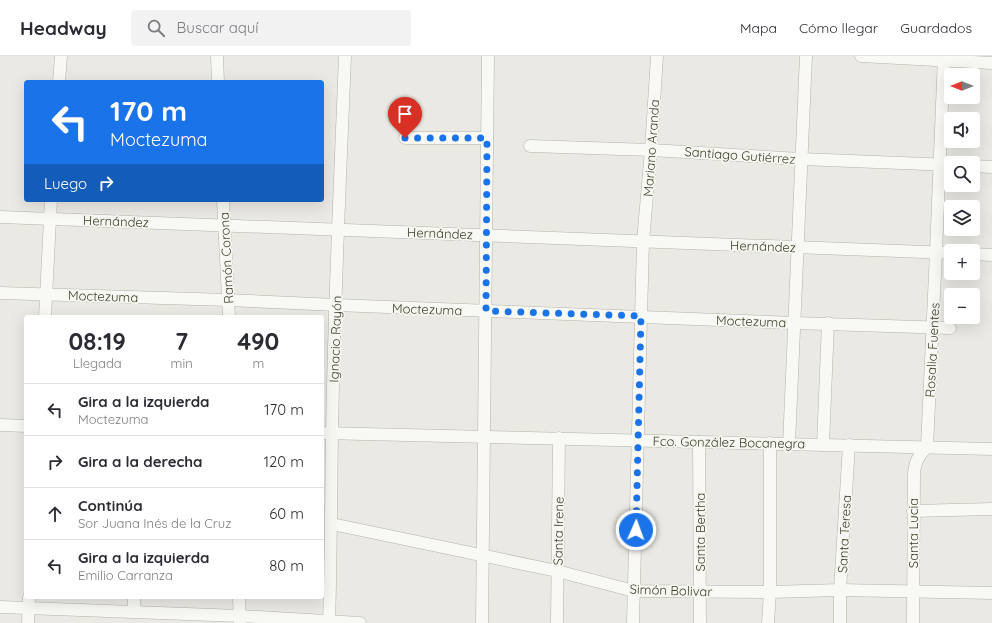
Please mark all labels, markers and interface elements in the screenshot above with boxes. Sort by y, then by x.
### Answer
search box [131,10,411,46]
text: Headway [20,16,107,40]
icon: search [145,17,167,39]
text: Buscar aquí [177,18,259,37]
text: Mapa [740,19,777,37]
text: Cómo llegar [799,19,878,37]
text: Guardados [900,19,972,37]
north arrow [944,68,980,104]
map controls [944,68,980,324]
text: 170 m [110,93,187,128]
icon: left [44,96,96,148]
pin [388,97,422,138]
street label: Mariano Aranda [640,99,662,197]
icon: arrive [394,103,416,125]
button: sound [944,112,980,148]
text: Moctezuma [110,128,207,151]
street label: Santiago Gutiérrez [684,143,796,167]
button: search [944,156,980,192]
icon: right [95,172,117,194]
text: Luego [44,174,87,193]
button: layers [944,200,980,236]
street label: Hernández [83,212,149,230]
street label: Ramón Corona [216,212,236,304]
street label: Hernández [407,224,473,242]
street label: Hernández [730,237,796,255]
button: + [944,244,980,280]
street label: Moctezuma [68,287,138,305]
button: − [944,288,980,324]
street label: Ignacio Rayón [325,295,345,383]
street label: Moctezuma [392,300,462,318]
street label: Rosalia Fuentes [922,302,942,398]
street label: Moctezuma [716,312,786,330]
text: 08:19 [69,326,126,356]
text: 7 [175,326,188,356]
text: 490 [237,326,279,356]
text: Llegada [73,355,122,371]
text: min [171,355,193,371]
text: m [252,355,264,371]
text: Gira a la izquierda [78,392,210,411]
icon: left [44,399,66,421]
text: 170 m [264,400,304,419]
text: Moctezuma [78,411,148,427]
street label: Fco. González Bocanegra [653,433,805,451]
icon: right [44,451,66,473]
text: Gira a la derecha [78,452,203,471]
text: 120 m [263,452,304,471]
street label: Santa Bertha [692,492,708,572]
street label: Santa Teresa [834,494,854,574]
text: Continúa [78,496,143,515]
street label: Santa Irene [549,497,567,565]
street label: Santa Lucia [905,498,921,568]
icon: ahead [44,503,66,525]
text: 60 m [269,504,304,523]
position arrow [615,509,657,551]
text: Sor Juana Inés de la Cruz [78,515,231,531]
text: Gira a la izquierda [78,548,210,567]
icon: left [44,555,66,577]
text: 80 m [269,556,304,575]
text: Emilio Carranza [78,567,173,583]
street label: Simón Bolivar [629,581,713,599]

